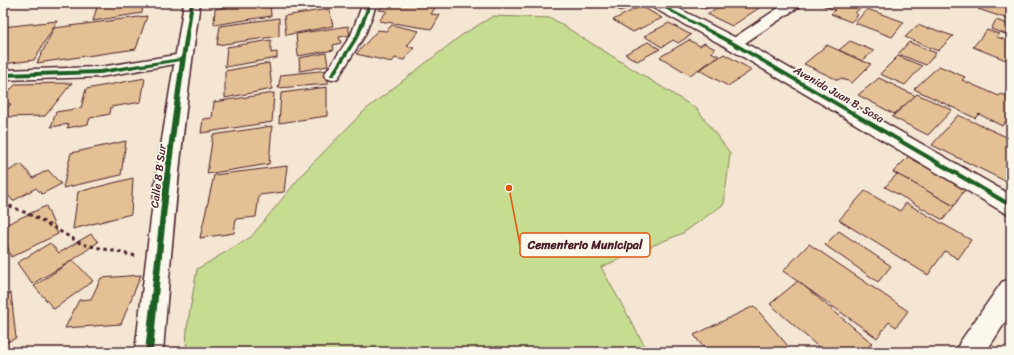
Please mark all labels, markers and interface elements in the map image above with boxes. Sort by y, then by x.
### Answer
street label: Avenida Juan B. Sosa [789,60,888,128]
street label: Calle 8 B Sur [145,142,172,209]
callout: Cementerio Municipal [520,233,650,257]
text: Cementerio Municipal [527,234,643,256]

